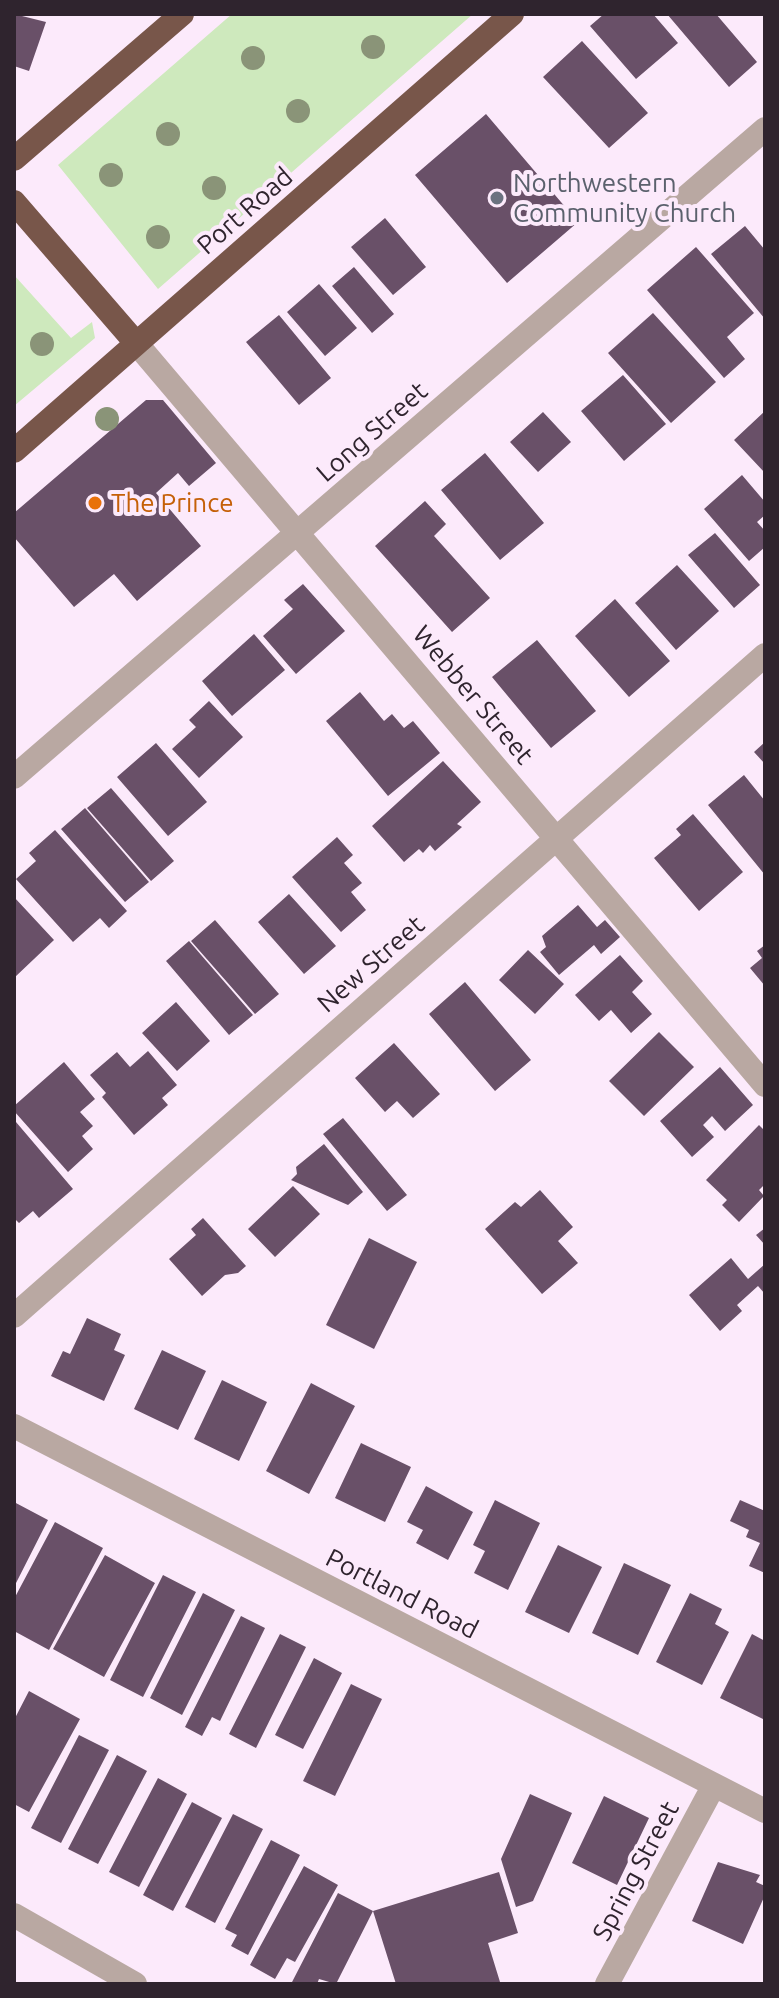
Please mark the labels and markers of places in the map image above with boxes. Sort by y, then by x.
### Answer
place label: Northwestern Community Church [513,167,736,228]
marker: Northwestern Community Church [488,189,506,207]
place label: The Prince [111,487,234,519]
marker: The Prince [86,494,104,512]

